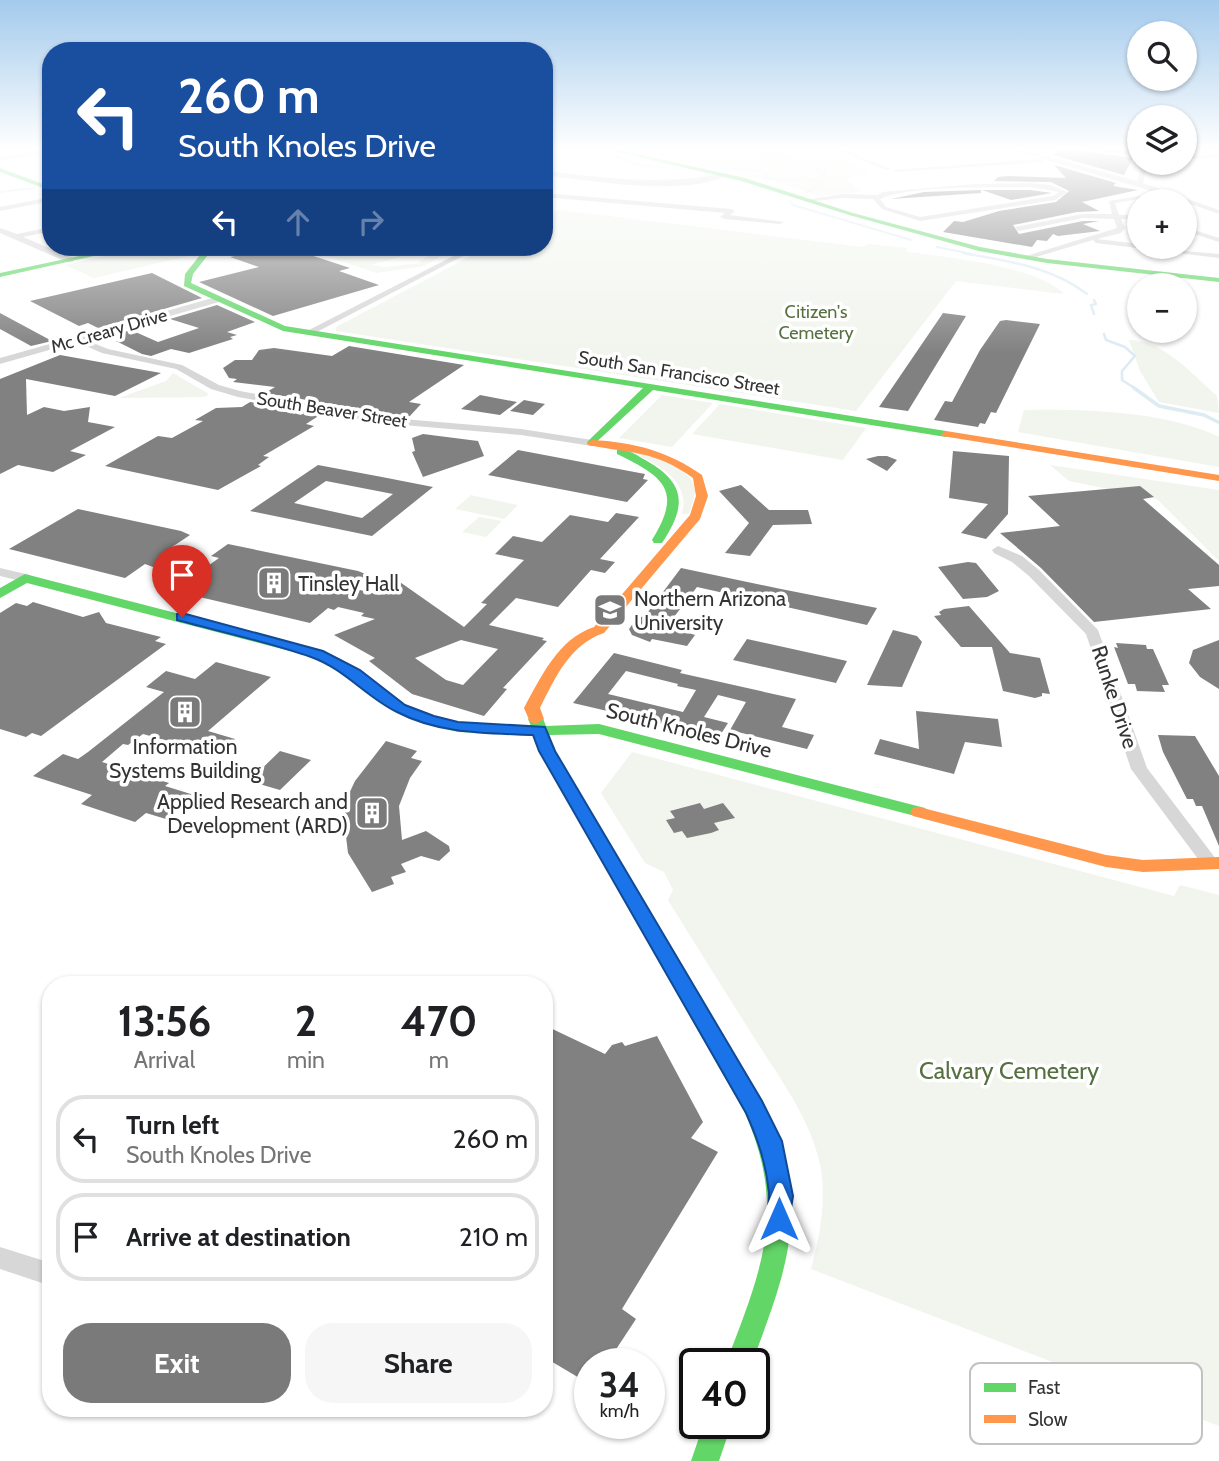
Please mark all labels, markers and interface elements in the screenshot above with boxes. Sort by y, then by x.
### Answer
map controls [1127,21,1197,343]
button: search [1127,21,1197,91]
text: 260 m [178,66,320,125]
icon: left [63,70,154,161]
button: layers [1127,105,1197,175]
text: South Knoles Drive [178,126,436,165]
button: + [1127,189,1197,259]
icon: left [206,203,244,241]
icon: ahead [279,203,317,241]
icon: right [352,203,390,241]
button: − [1127,273,1197,343]
park label: Citizen's Cemetery [778,301,854,344]
street label: Mc Creary Drive [48,304,170,358]
street label: South San Francisco Street [577,346,781,400]
street label: South Beaver Street [255,387,409,433]
pin [152,545,212,617]
icon: arrive [163,556,201,594]
building icon: Tinsley Hall [255,564,293,602]
place label: Tinsley Hall [298,571,399,596]
place label: Northern Arizona University [634,586,786,635]
school or university icon: Northern Arizona University [591,591,629,629]
street label: Runke Drive [1087,642,1143,752]
building icon: Information Systems Building [166,693,204,731]
street label: South Knoles Drive [604,697,774,763]
place label: Information Systems Building [109,734,261,783]
place label: Applied Research and Development (ARD) [157,789,348,838]
building icon: Applied Research and Development (ARD) [353,794,391,832]
text: 13:56 [118,995,211,1047]
text: 2 [295,995,317,1047]
text: 470 [401,995,477,1047]
text: Arrival [134,1046,195,1074]
text: min [287,1046,325,1074]
text: m [429,1046,449,1074]
park label: Calvary Cemetery [919,1056,1099,1085]
text: Turn left [126,1109,219,1141]
icon: left [67,1120,105,1158]
text: 260 m [453,1123,528,1155]
text: South Knoles Drive [126,1141,311,1169]
position arrow [742,1182,816,1256]
icon: arrive [67,1218,105,1256]
text: Arrive at destination [126,1221,351,1253]
text: 210 m [459,1221,528,1253]
button: Exit [63,1323,291,1403]
button: Share [305,1323,532,1403]
speed limit sign: 40 [679,1348,770,1439]
text: 34 [599,1363,640,1406]
legend [970,1363,1202,1444]
text: Fast [1028,1376,1061,1399]
text: km/h [600,1400,639,1422]
text: Slow [1028,1408,1068,1431]

